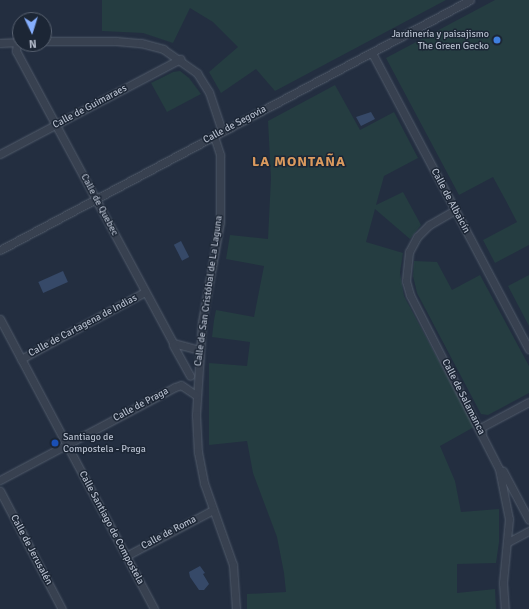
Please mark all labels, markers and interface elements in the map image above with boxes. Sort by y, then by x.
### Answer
north arrow [12,12,52,52]
place label: Jardinería y paisajismo The Green Gecko [391,28,489,52]
marker: Jardinería y paisajismo The Green Gecko [492,35,502,45]
text: N [29,37,37,50]
street label: Calle de Guimaraes [51,82,129,132]
street label: Calle de Segovia [201,103,269,147]
district label: LA MONTAÑA [252,154,346,170]
street label: Calle de Albaicín [428,167,472,235]
street label: Calle de Quebec [78,172,120,238]
street label: Calle de San Cristóbal de La Laguna [192,215,226,367]
street label: Calle de Cartagena de Indias [27,292,139,360]
street label: Calle de Salamanca [439,357,487,437]
street label: Calle de Praga [111,385,171,425]
place label: Santiago de Compostela - Praga [63,431,146,454]
marker: Santiago de Compostela - Praga [50,438,60,448]
street label: Calle Santiago de Compostela [76,469,146,587]
street label: Calle de Jerusalén [7,513,55,587]
street label: Calle de Roma [139,513,199,553]

